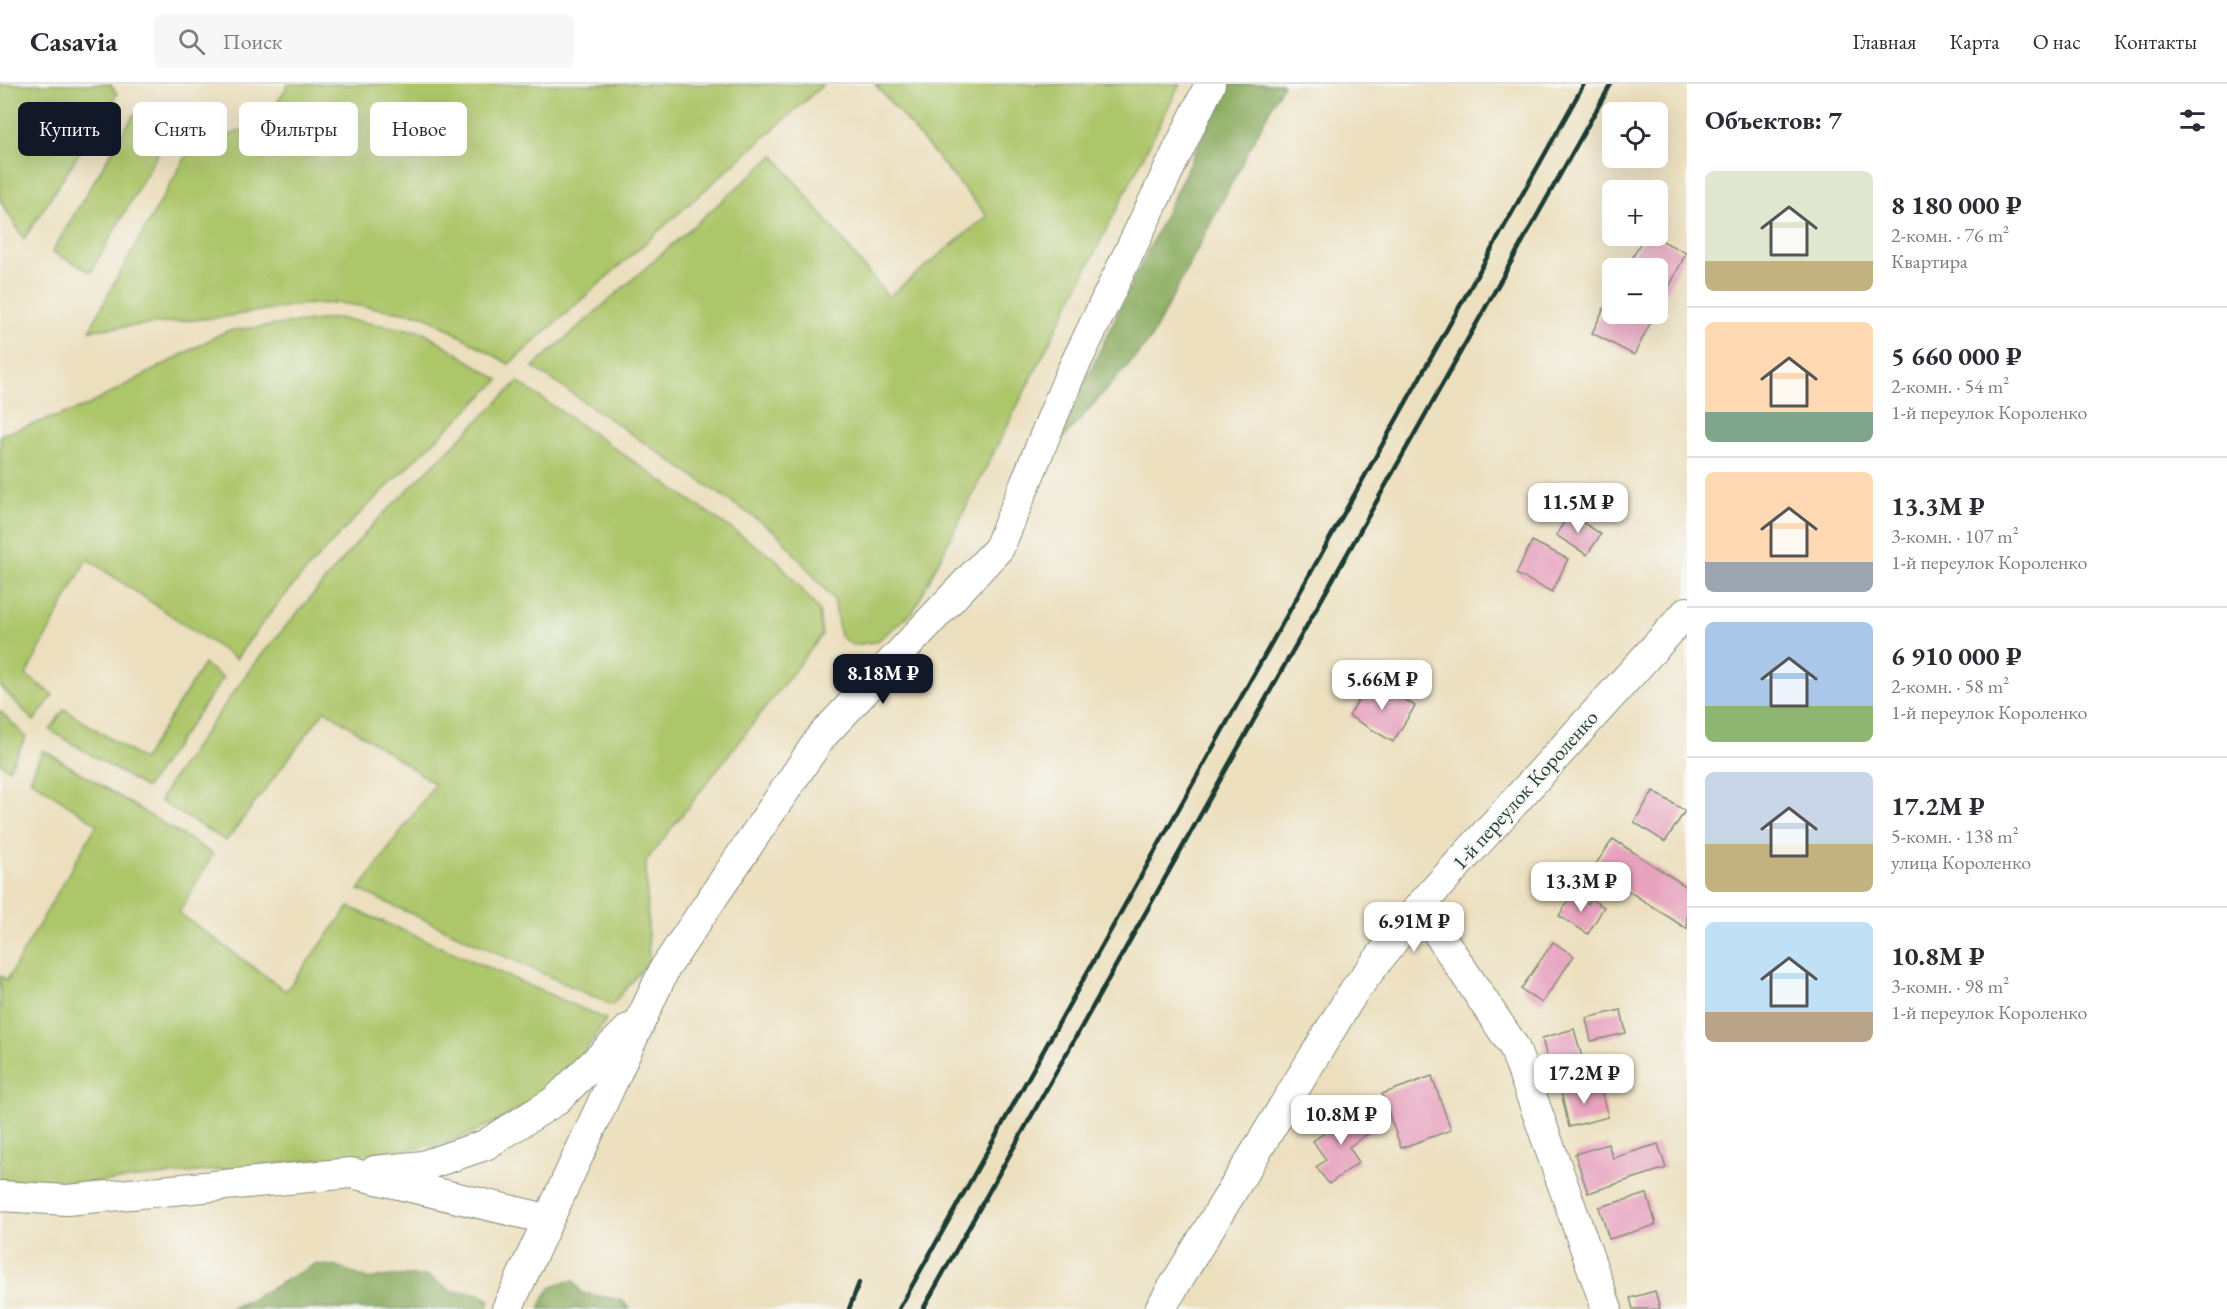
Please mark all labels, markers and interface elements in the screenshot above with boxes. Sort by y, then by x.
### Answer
search box [154,14,574,68]
text: Casavia [30,23,118,59]
icon: search [175,25,208,58]
text: Поиск [223,27,282,56]
text: Главная [1852,28,1916,55]
text: Карта [1949,28,2000,55]
text: О нас [2033,28,2081,55]
text: Контакты [2114,28,2197,55]
chip: Купить [18,102,121,156]
chip: Снять [133,102,227,156]
chip: Фильтры [239,102,358,156]
chip: Новое [370,102,467,156]
map controls [1602,102,1668,324]
button: locate [1602,102,1668,168]
text: Объектов: 7 [1705,103,1842,137]
icon: filters [2176,104,2209,137]
button: + [1602,180,1668,246]
text: 8 180 000 ₽ [1891,188,2022,222]
icon: home [1753,195,1825,267]
text: 2-комн. · 76 m² [1891,222,2009,248]
text: Квартира [1891,248,1968,274]
button: − [1602,258,1668,324]
text: 5 660 000 ₽ [1891,339,2022,373]
icon: home [1753,346,1825,418]
text: 2-комн. · 54 m² [1891,373,2009,399]
text: 1-й переулок Короленко [1891,399,2087,425]
pin: 11.5M ₽ [1523,483,1633,534]
text: 11.5M ₽ [1542,489,1614,515]
text: 13.3M ₽ [1891,489,1985,523]
icon: home [1753,496,1825,568]
text: 3-комн. · 107 m² [1891,523,2019,549]
text: 1-й переулок Короленко [1891,549,2087,575]
text: 6 910 000 ₽ [1891,639,2022,673]
icon: home [1753,646,1825,718]
pin: 8.18M ₽ [828,654,938,705]
text: 8.18M ₽ [847,660,919,686]
pin: 5.66M ₽ [1327,660,1437,711]
text: 5.66M ₽ [1346,666,1418,692]
text: 2-комн. · 58 m² [1891,673,2009,699]
text: 1-й переулок Короленко [1891,699,2087,725]
street label: 1-й переулок Короленко [1446,704,1604,875]
text: 17.2M ₽ [1891,789,1985,823]
icon: home [1753,796,1825,868]
text: 5-комн. · 138 m² [1891,823,2019,849]
text: улица Короленко [1891,849,2031,875]
pin: 13.3M ₽ [1526,862,1636,913]
text: 13.3M ₽ [1545,868,1617,894]
pin: 6.91M ₽ [1359,902,1469,953]
text: 6.91M ₽ [1378,908,1450,934]
text: 10.8M ₽ [1891,939,1985,973]
icon: home [1753,946,1825,1018]
text: 3-комн. · 98 m² [1891,973,2009,999]
text: 1-й переулок Короленко [1891,999,2087,1025]
pin: 17.2M ₽ [1529,1054,1639,1105]
text: 17.2M ₽ [1548,1060,1620,1086]
pin: 10.8M ₽ [1286,1095,1396,1146]
text: 10.8M ₽ [1305,1101,1377,1127]

